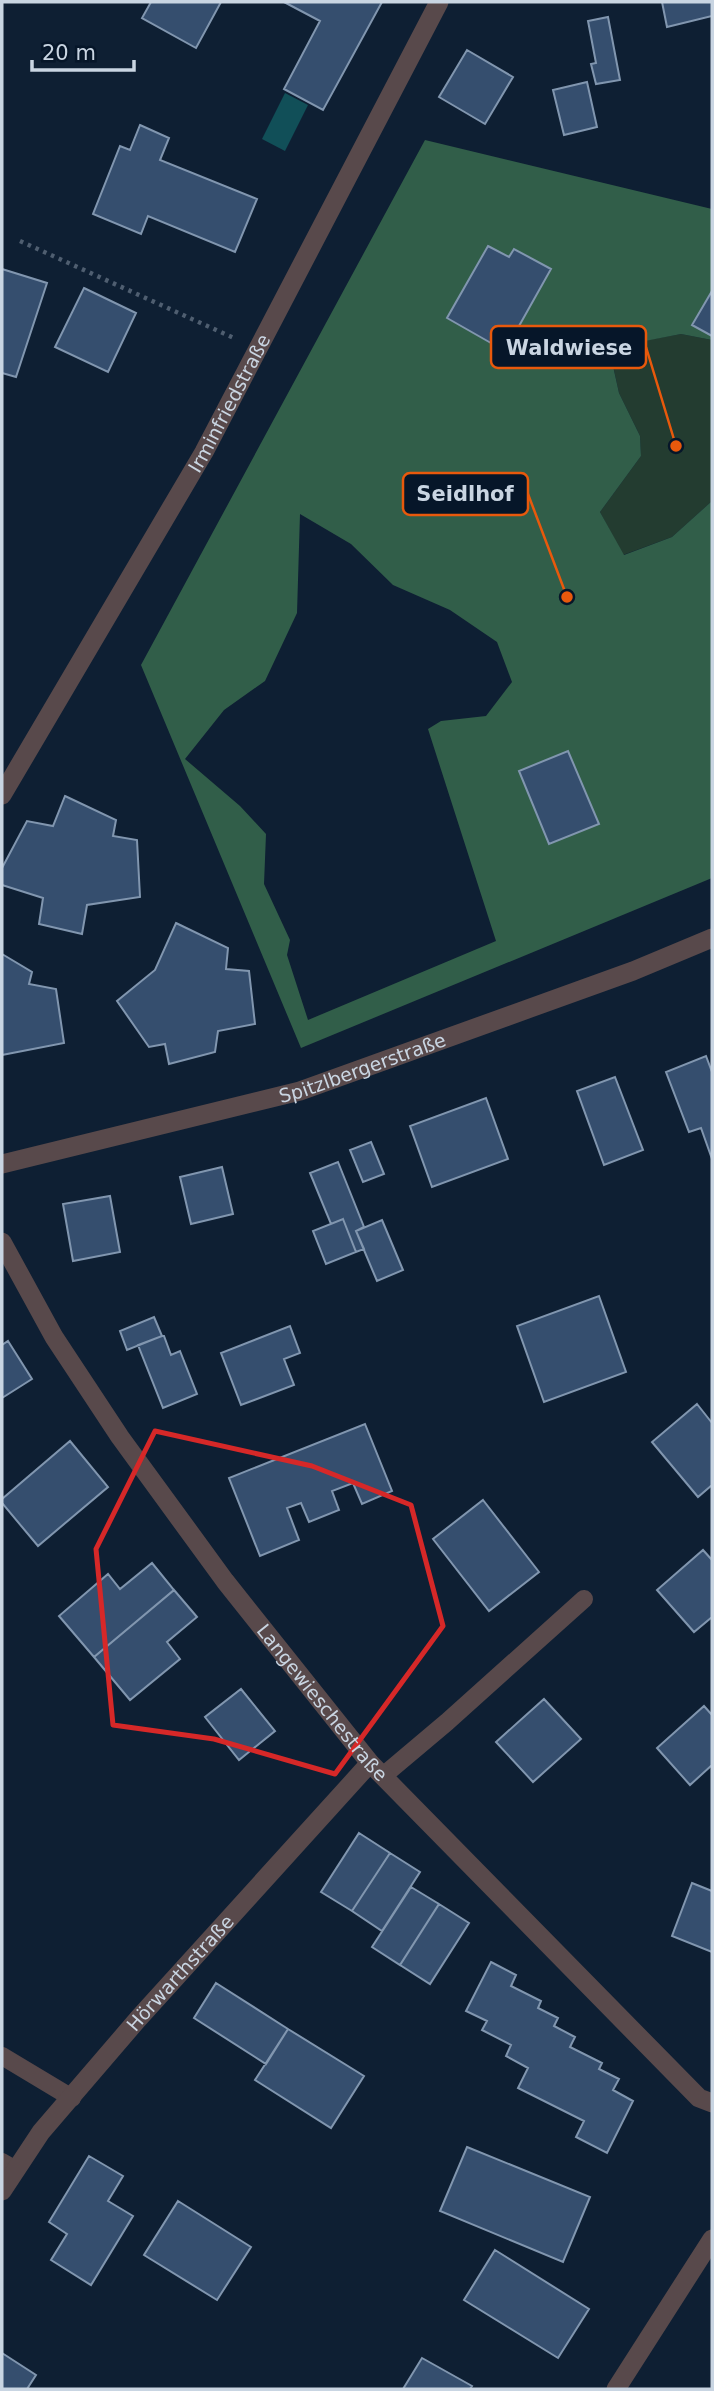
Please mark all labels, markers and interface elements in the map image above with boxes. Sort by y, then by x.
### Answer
scale bar [32,28,133,72]
text: 20 m [42,41,96,65]
callout: Waldwiese [491,326,646,368]
street label: Irminfriedstraße [184,330,275,476]
text: Waldwiese [506,336,632,360]
callout: Seidlhof [403,473,528,515]
text: Seidlhof [416,482,515,506]
street label: Spitzlbergerstraße [276,1028,449,1107]
street label: Langewieschestraße [253,1620,392,1785]
street label: Hörwarthstraße [122,1910,238,2035]

